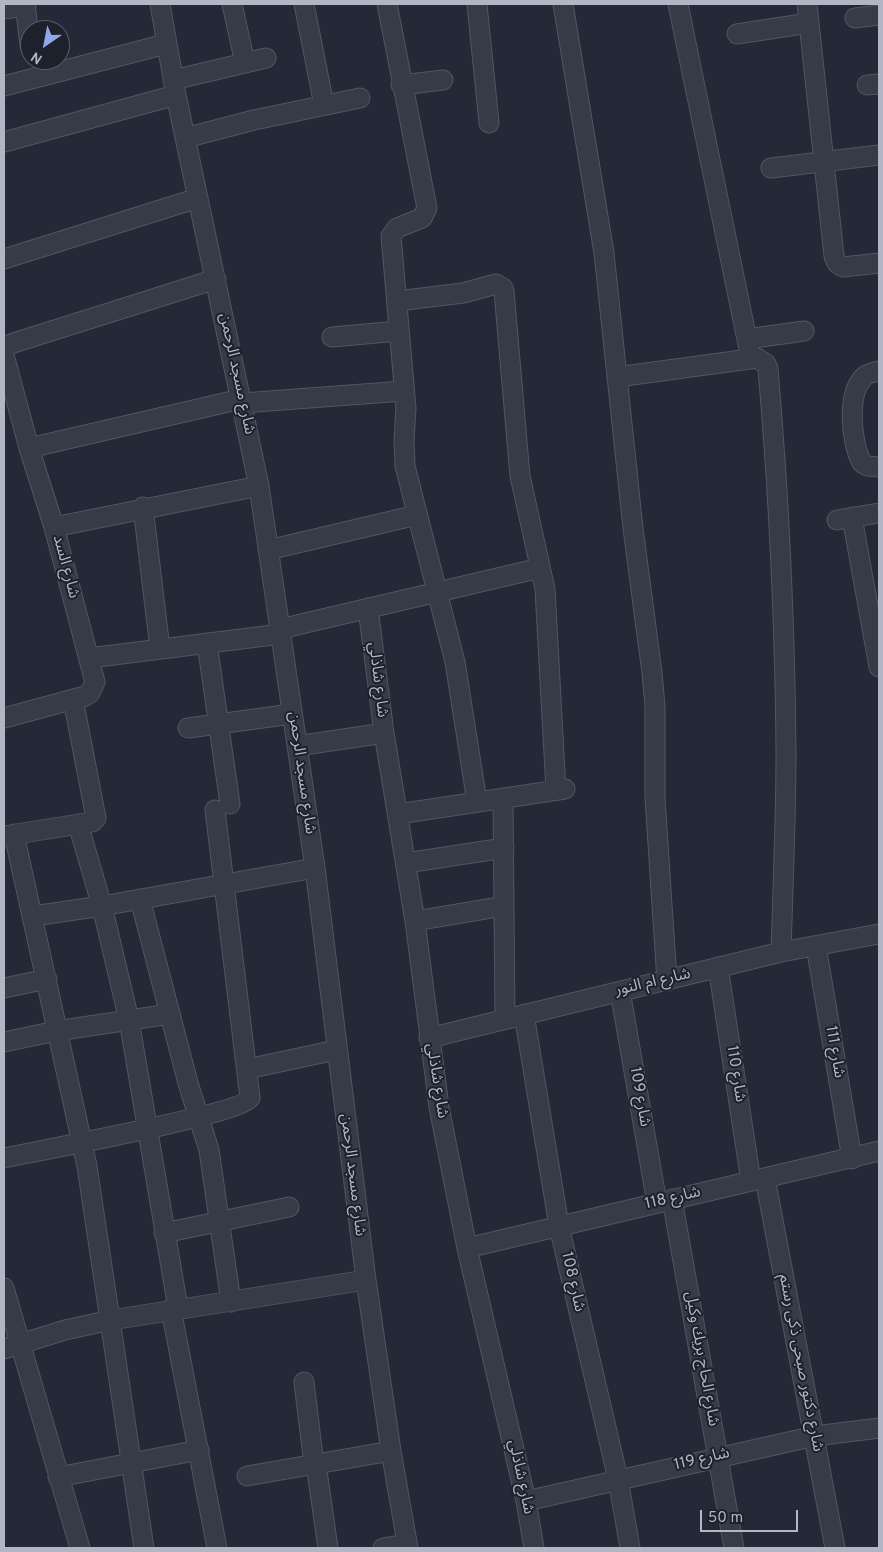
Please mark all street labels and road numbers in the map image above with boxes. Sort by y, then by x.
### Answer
street label: شارع مسجد الرحمن [214,312,258,436]
street label: شارع السد [47,533,83,601]
street label: شارع شاذلي [363,641,391,719]
street label: شارع مسجد الرحمن [283,711,319,835]
street label: شارع ام النور [613,965,693,1001]
street label: شارع 111 [820,1024,848,1080]
street label: شارع شاذلي [421,1042,451,1120]
street label: شارع 110 [721,1044,749,1104]
street label: شارع 109 [624,1065,654,1129]
street label: شارع مسجد الرحمن [335,1113,369,1237]
street label: شارع 118 [643,1183,703,1215]
street label: شارع 108 [556,1250,588,1314]
street label: شارع دكتور صبحى ذكى رستم [773,1273,827,1453]
street label: شارع الحاج بريك وكيل [680,1290,722,1428]
street label: شارع شاذلي [503,1438,537,1516]
street label: شارع 119 [672,1444,732,1476]

